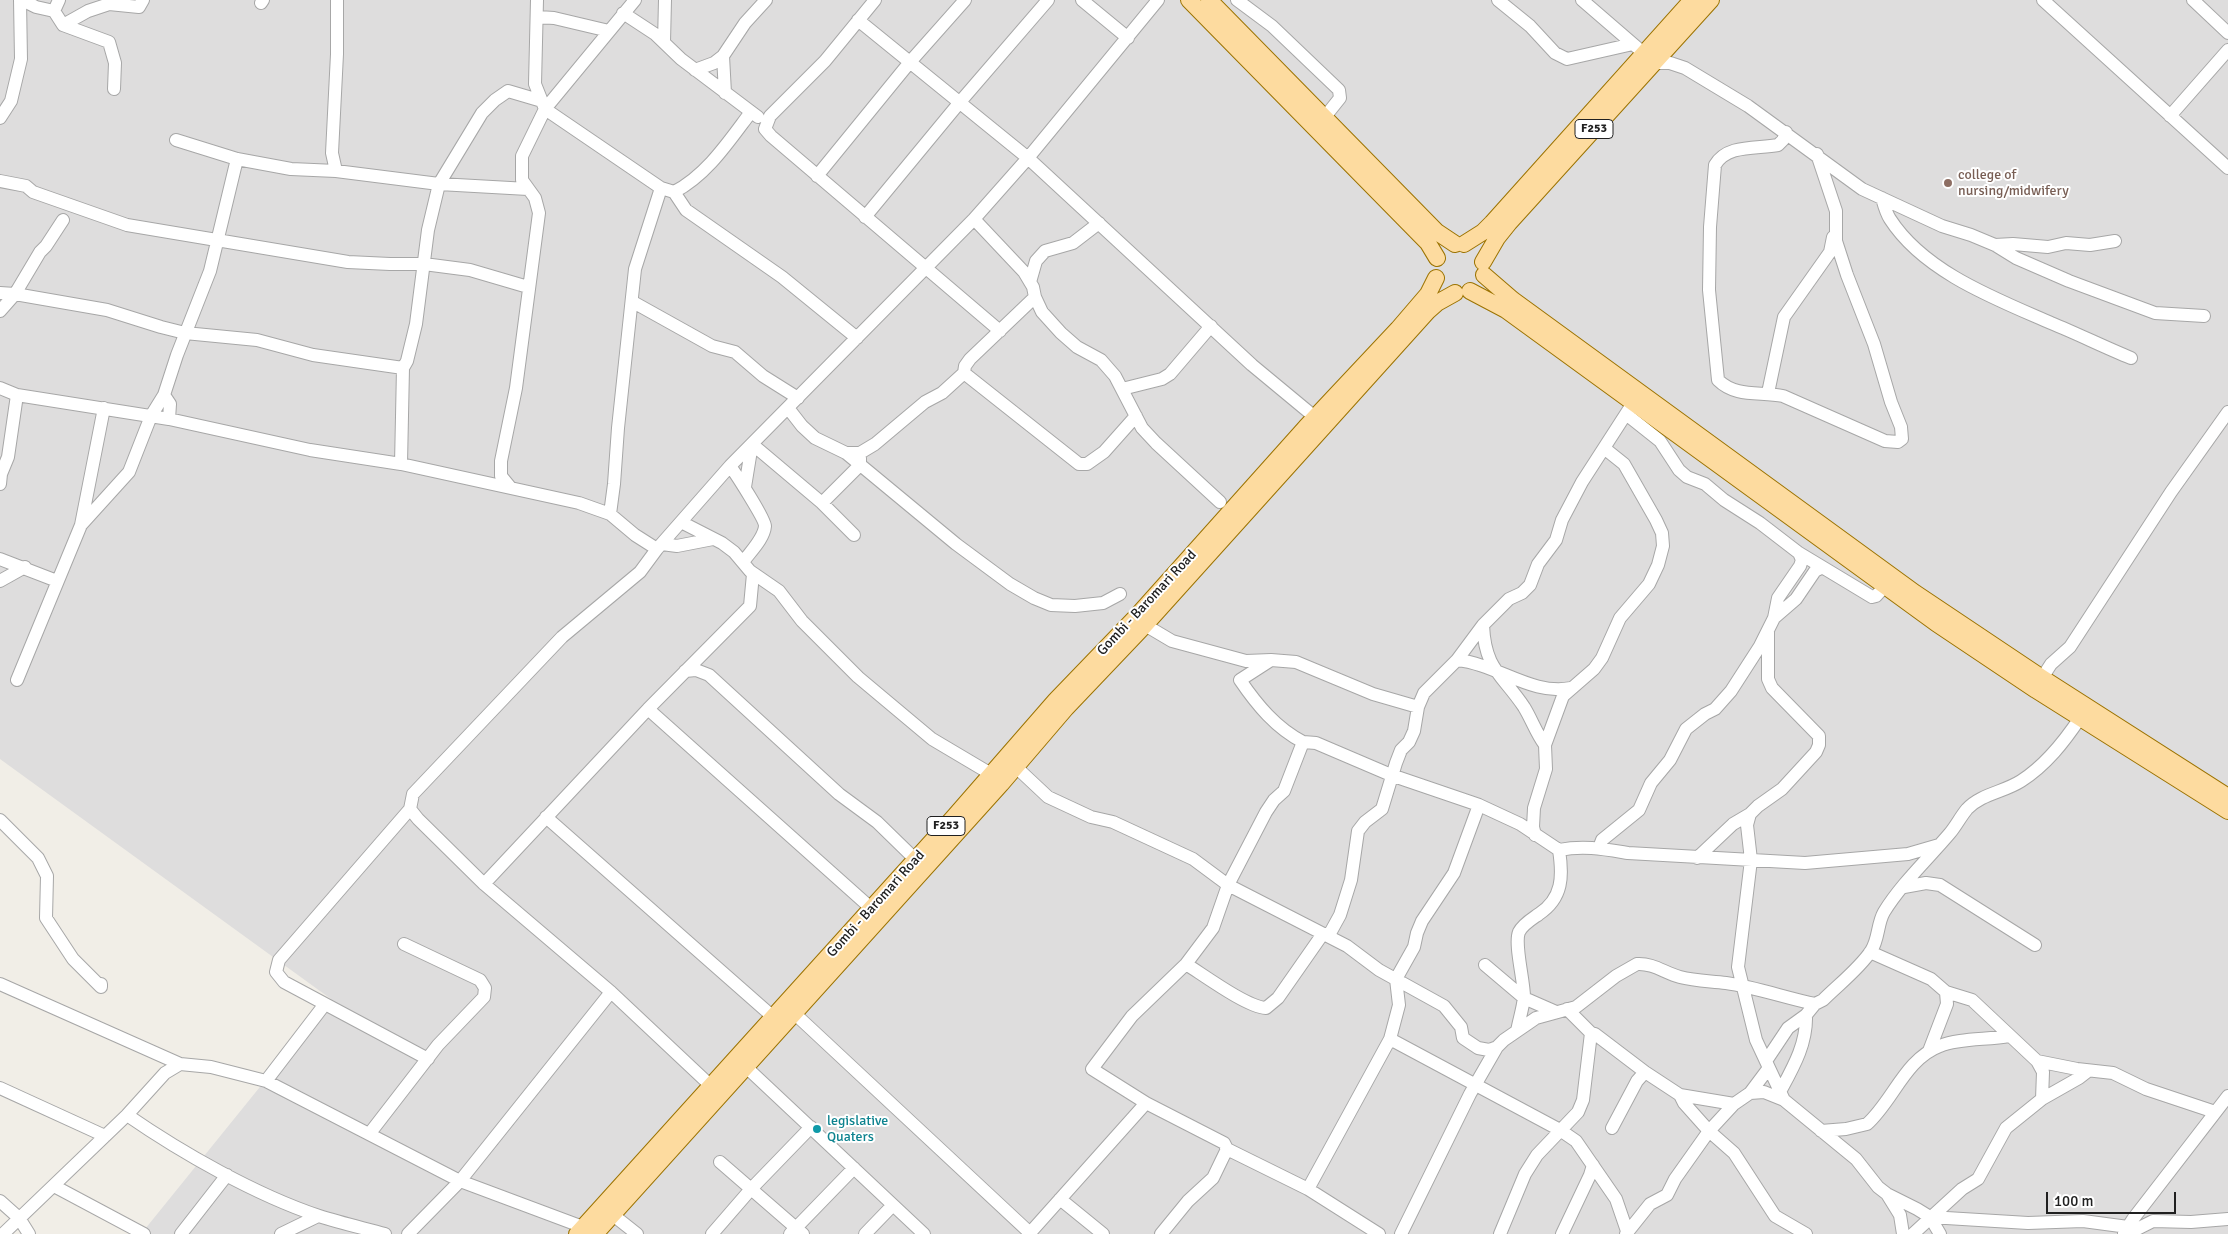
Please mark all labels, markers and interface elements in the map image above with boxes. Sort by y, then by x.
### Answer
road number: F253 [1575,120,1613,138]
place label: college of nursing/midwifery [1958,167,2069,200]
marker: college of nursing/midwifery [1942,177,1954,189]
street label: Gombi - Baromari Road [1094,547,1200,659]
road number: F253 [927,816,965,836]
street label: Gombi - Baromari Road [824,847,928,961]
place label: legislative Quaters [827,1113,888,1146]
marker: legislative Quaters [811,1123,823,1135]
scale bar [2048,1182,2178,1214]
text: 100 m [2054,1192,2094,1210]

